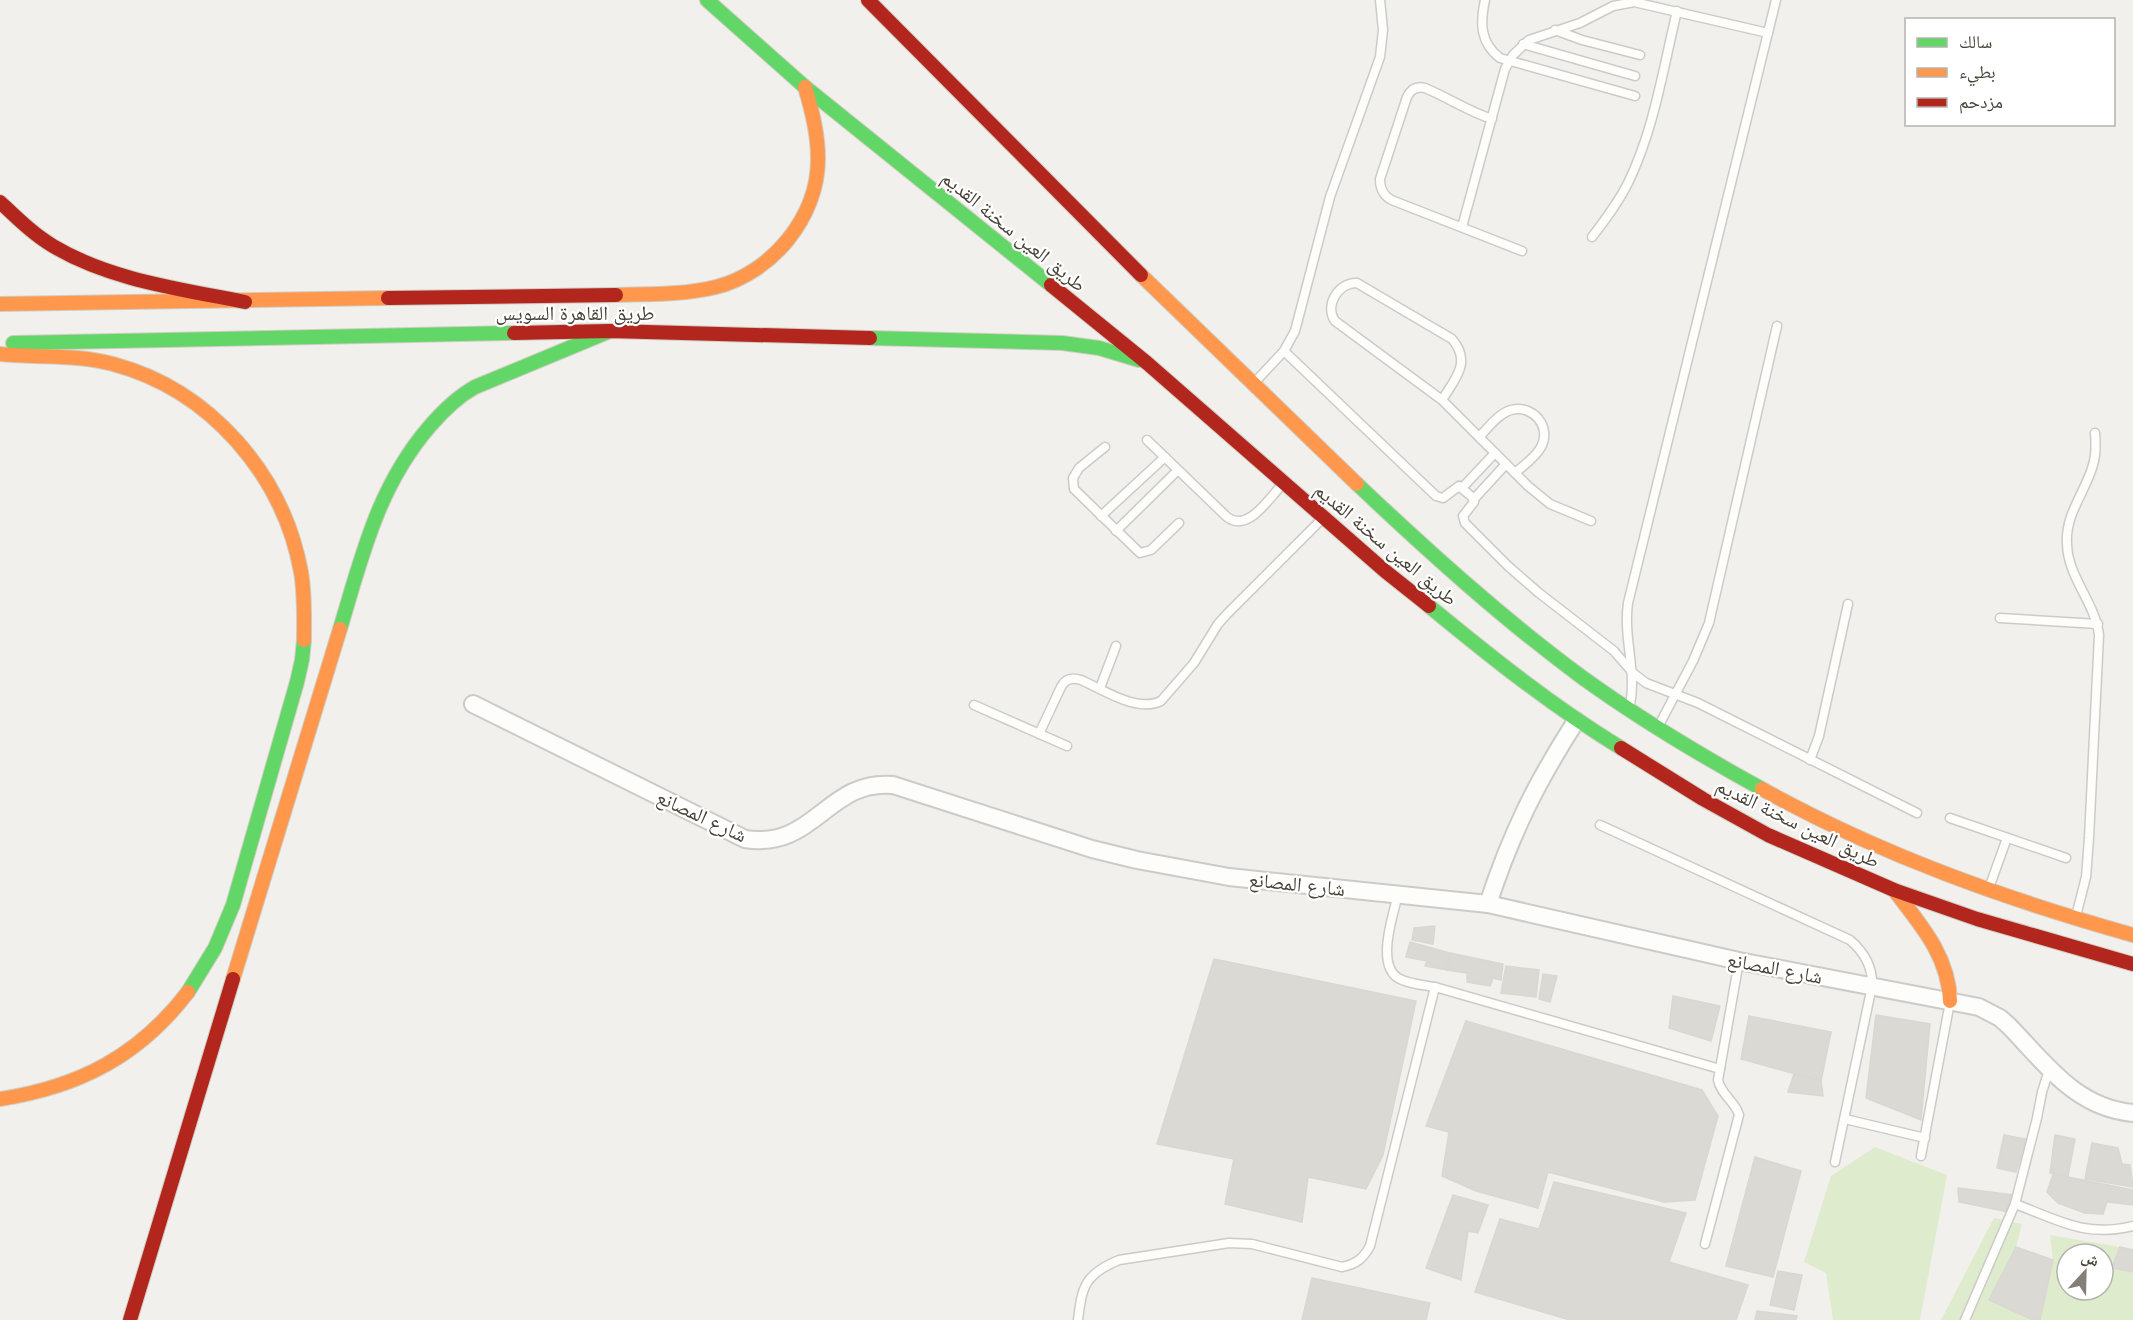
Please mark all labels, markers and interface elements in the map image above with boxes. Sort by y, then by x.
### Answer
legend [1905,18,2115,126]
text: سالك [1959,32,1992,52]
text: بطيء [1959,62,1996,87]
text: مزدحم [1959,92,2003,114]
street label: طريق العين سخنة القديم [936,166,1090,298]
street label: طريق القاهرة السويس [495,302,655,325]
street label: طريق العين سخنة القديم [1308,478,1462,612]
street label: طريق العين سخنة القديم [1711,774,1883,875]
street label: شارع المصانع [653,786,750,848]
street label: شارع المصانع [1248,868,1346,902]
street label: شارع المصانع [1725,948,1824,990]
north arrow [2055,1242,2115,1302]
text: ش [2079,1247,2102,1271]

